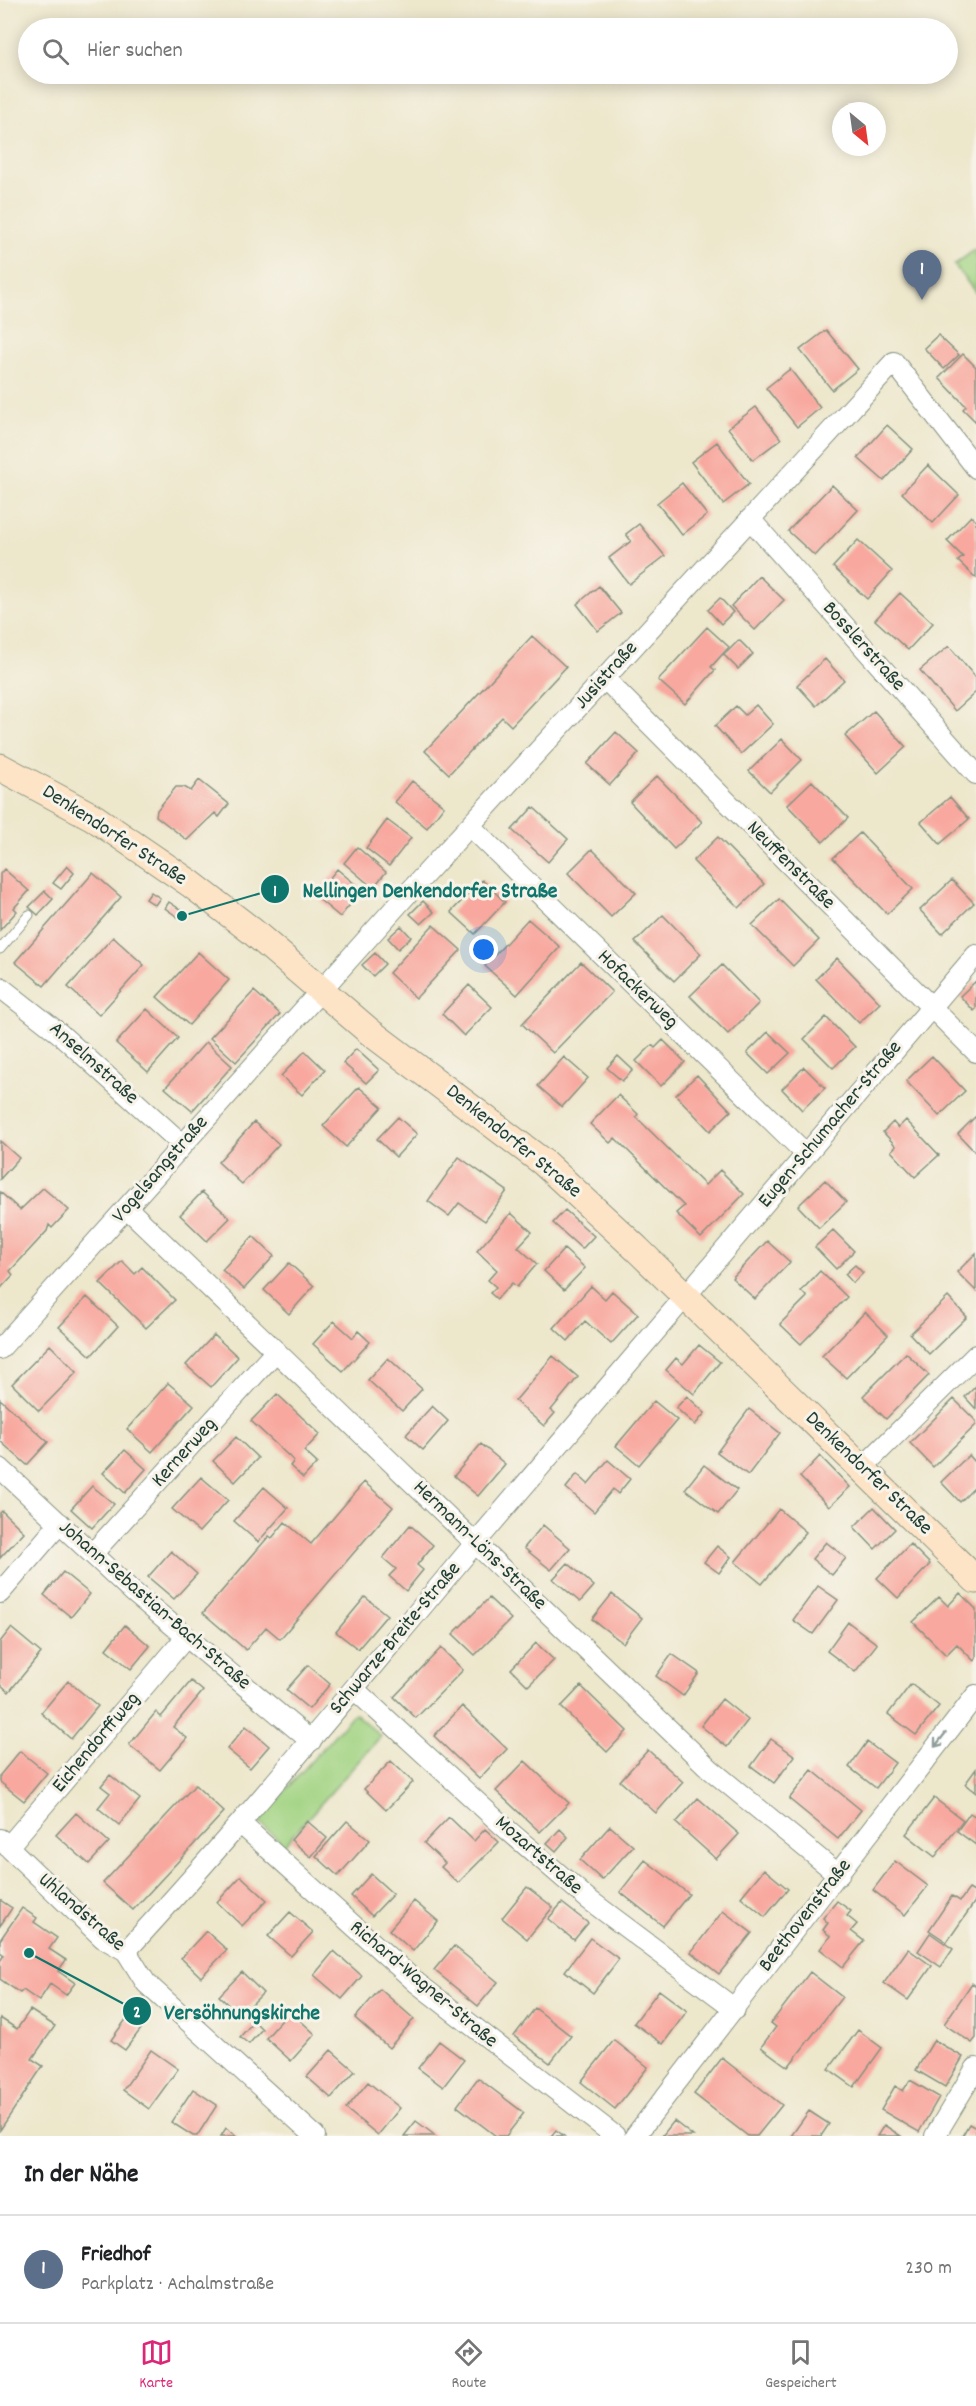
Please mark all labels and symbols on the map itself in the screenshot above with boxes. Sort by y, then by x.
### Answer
north arrow [832,102,886,156]
pin: 1 [902,250,942,300]
street label: Bosslerstraße [814,595,912,699]
street label: Jusistraße [568,635,646,717]
street label: Denkendorfer Straße [36,778,192,894]
street label: Neuffenstraße [739,815,841,917]
callout: Nellingen Denkendorfer Straße [260,869,570,909]
text: Nellingen Denkendorfer Straße [302,877,558,908]
text: 1 [273,880,277,905]
your location [469,935,498,964]
street label: Hofackerweg [589,943,685,1037]
street label: Anselmstraße [41,1015,145,1113]
street label: Eugen-Schumacher-Straße [752,1035,910,1215]
street label: Denkendorfer Straße [439,1078,587,1206]
street label: Vogelsangstraße [106,1110,216,1230]
street label: Denkendorfer Straße [797,1405,939,1543]
street label: Kernerweg [145,1411,225,1495]
street label: Hermann-Löns-Straße [405,1474,553,1618]
street label: Johann-Sebastian-Bach-Straße [51,1514,257,1698]
street label: Schwarze-Breite-Straße [323,1556,469,1722]
street label: Eichendorffweg [46,1686,148,1800]
one-way arrow [933,1732,946,1748]
street label: Mozartstraße [487,1809,589,1903]
street label: Beethovenstraße [752,1853,860,1979]
street label: Uhlandstraße [31,1866,131,1960]
street label: Richard-Wagner-Straße [342,1914,504,2056]
callout: Versöhnungskirche [122,1991,332,2031]
text: Versöhnungskirche [164,1999,320,2030]
text: 2 [133,2001,141,2026]

